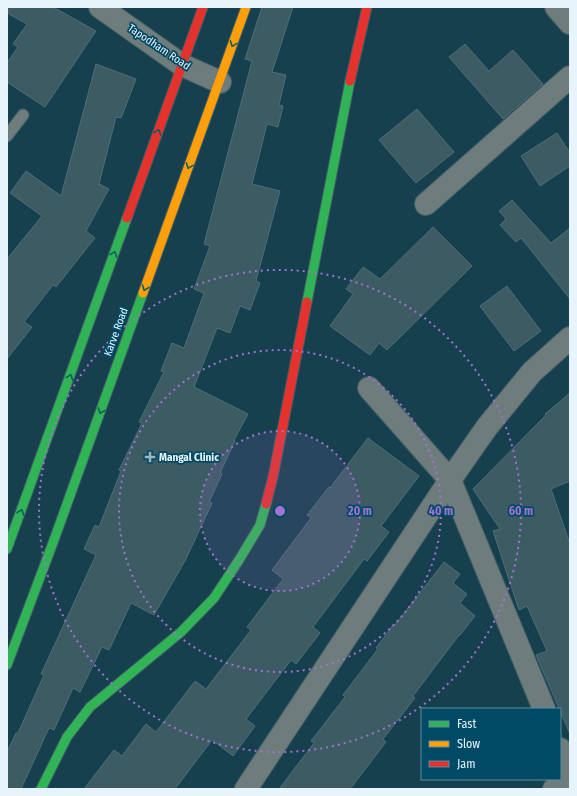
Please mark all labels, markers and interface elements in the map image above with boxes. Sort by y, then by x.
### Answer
street label: Tapodham Road [125,21,193,73]
one-way arrow [230,40,238,47]
one-way arrow [153,129,162,136]
one-way arrow [186,162,194,169]
one-way arrow [109,251,117,258]
one-way arrow [142,285,150,292]
street label: Karve Road [101,306,131,358]
one-way arrow [65,373,73,380]
one-way arrow [97,407,106,414]
marker: Mangal Clinic [144,451,156,463]
place label: Mangal Clinic [159,451,219,464]
centre of rings [273,504,287,518]
text: 20 m [347,504,372,518]
text: 40 m [429,504,453,518]
text: 60 m [509,504,533,518]
one-way arrow [16,509,24,516]
legend [421,708,561,780]
text: Fast [457,717,476,731]
text: Slow [457,737,480,751]
text: Jam [457,757,475,771]

